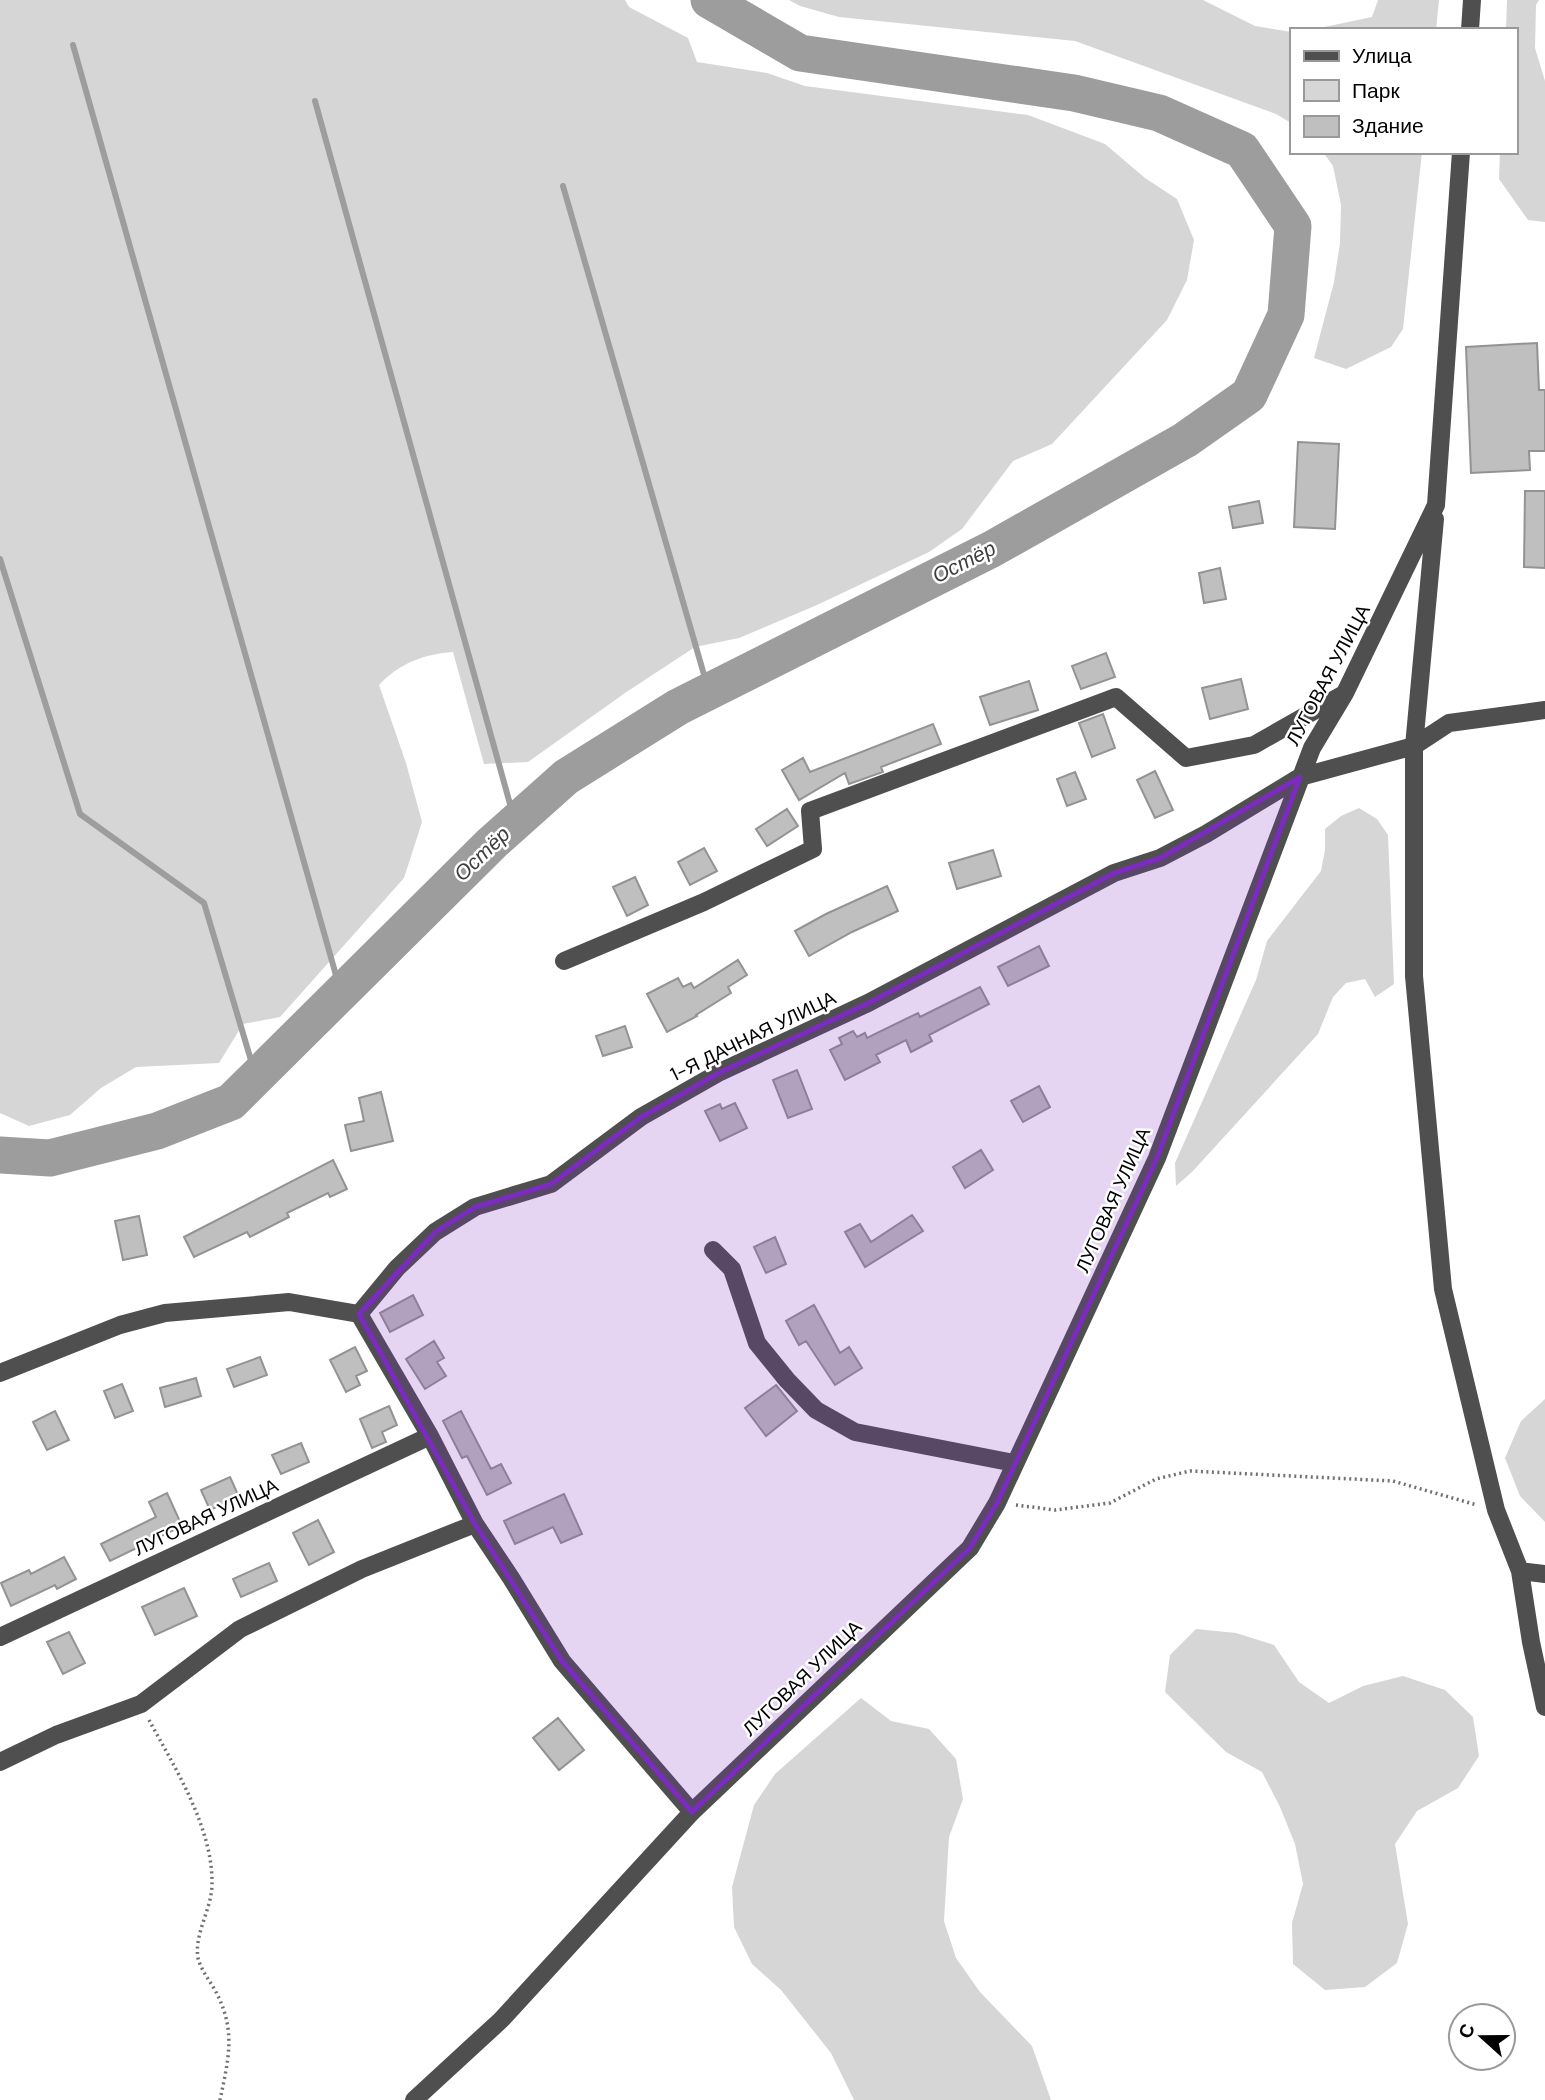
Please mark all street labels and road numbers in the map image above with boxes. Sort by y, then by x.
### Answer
street label: ЛУГОВАЯ УЛИЦА [1280,600,1376,750]
street label: 1-Я ДАЧНАЯ УЛИЦА [666,985,840,1087]
street label: ЛУГОВАЯ УЛИЦА [1070,1123,1156,1276]
street label: ЛУГОВАЯ УЛИЦА [130,1473,282,1561]
street label: ЛУГОВАЯ УЛИЦА [737,1614,867,1741]

